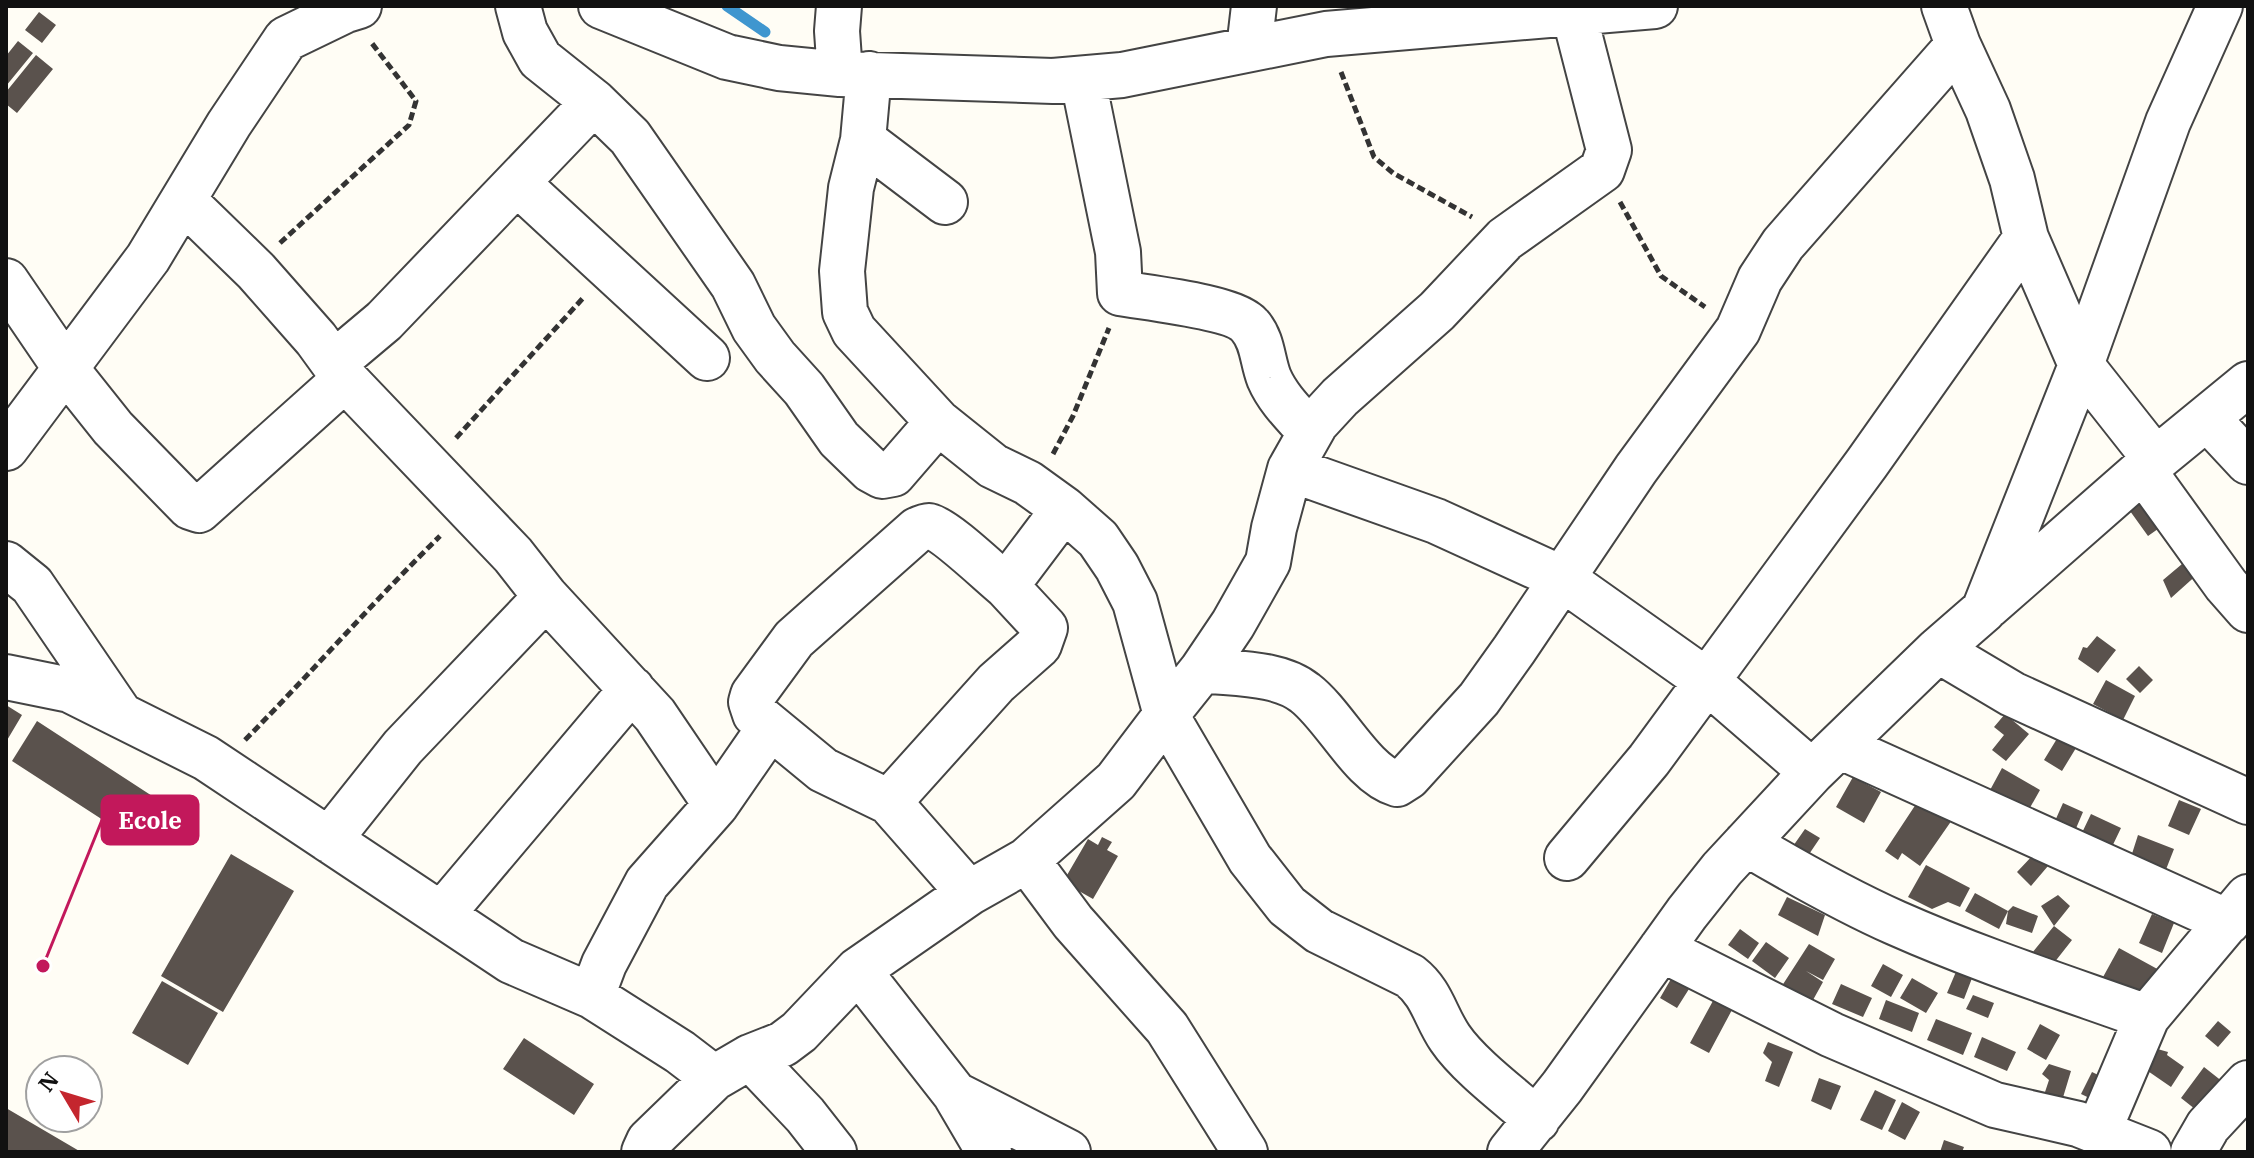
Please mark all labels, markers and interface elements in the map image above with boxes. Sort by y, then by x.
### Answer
callout: Ecole [102,796,198,844]
text: Ecole [118,804,182,836]
north arrow [24,1054,104,1134]
text: N [31,1066,65,1097]

